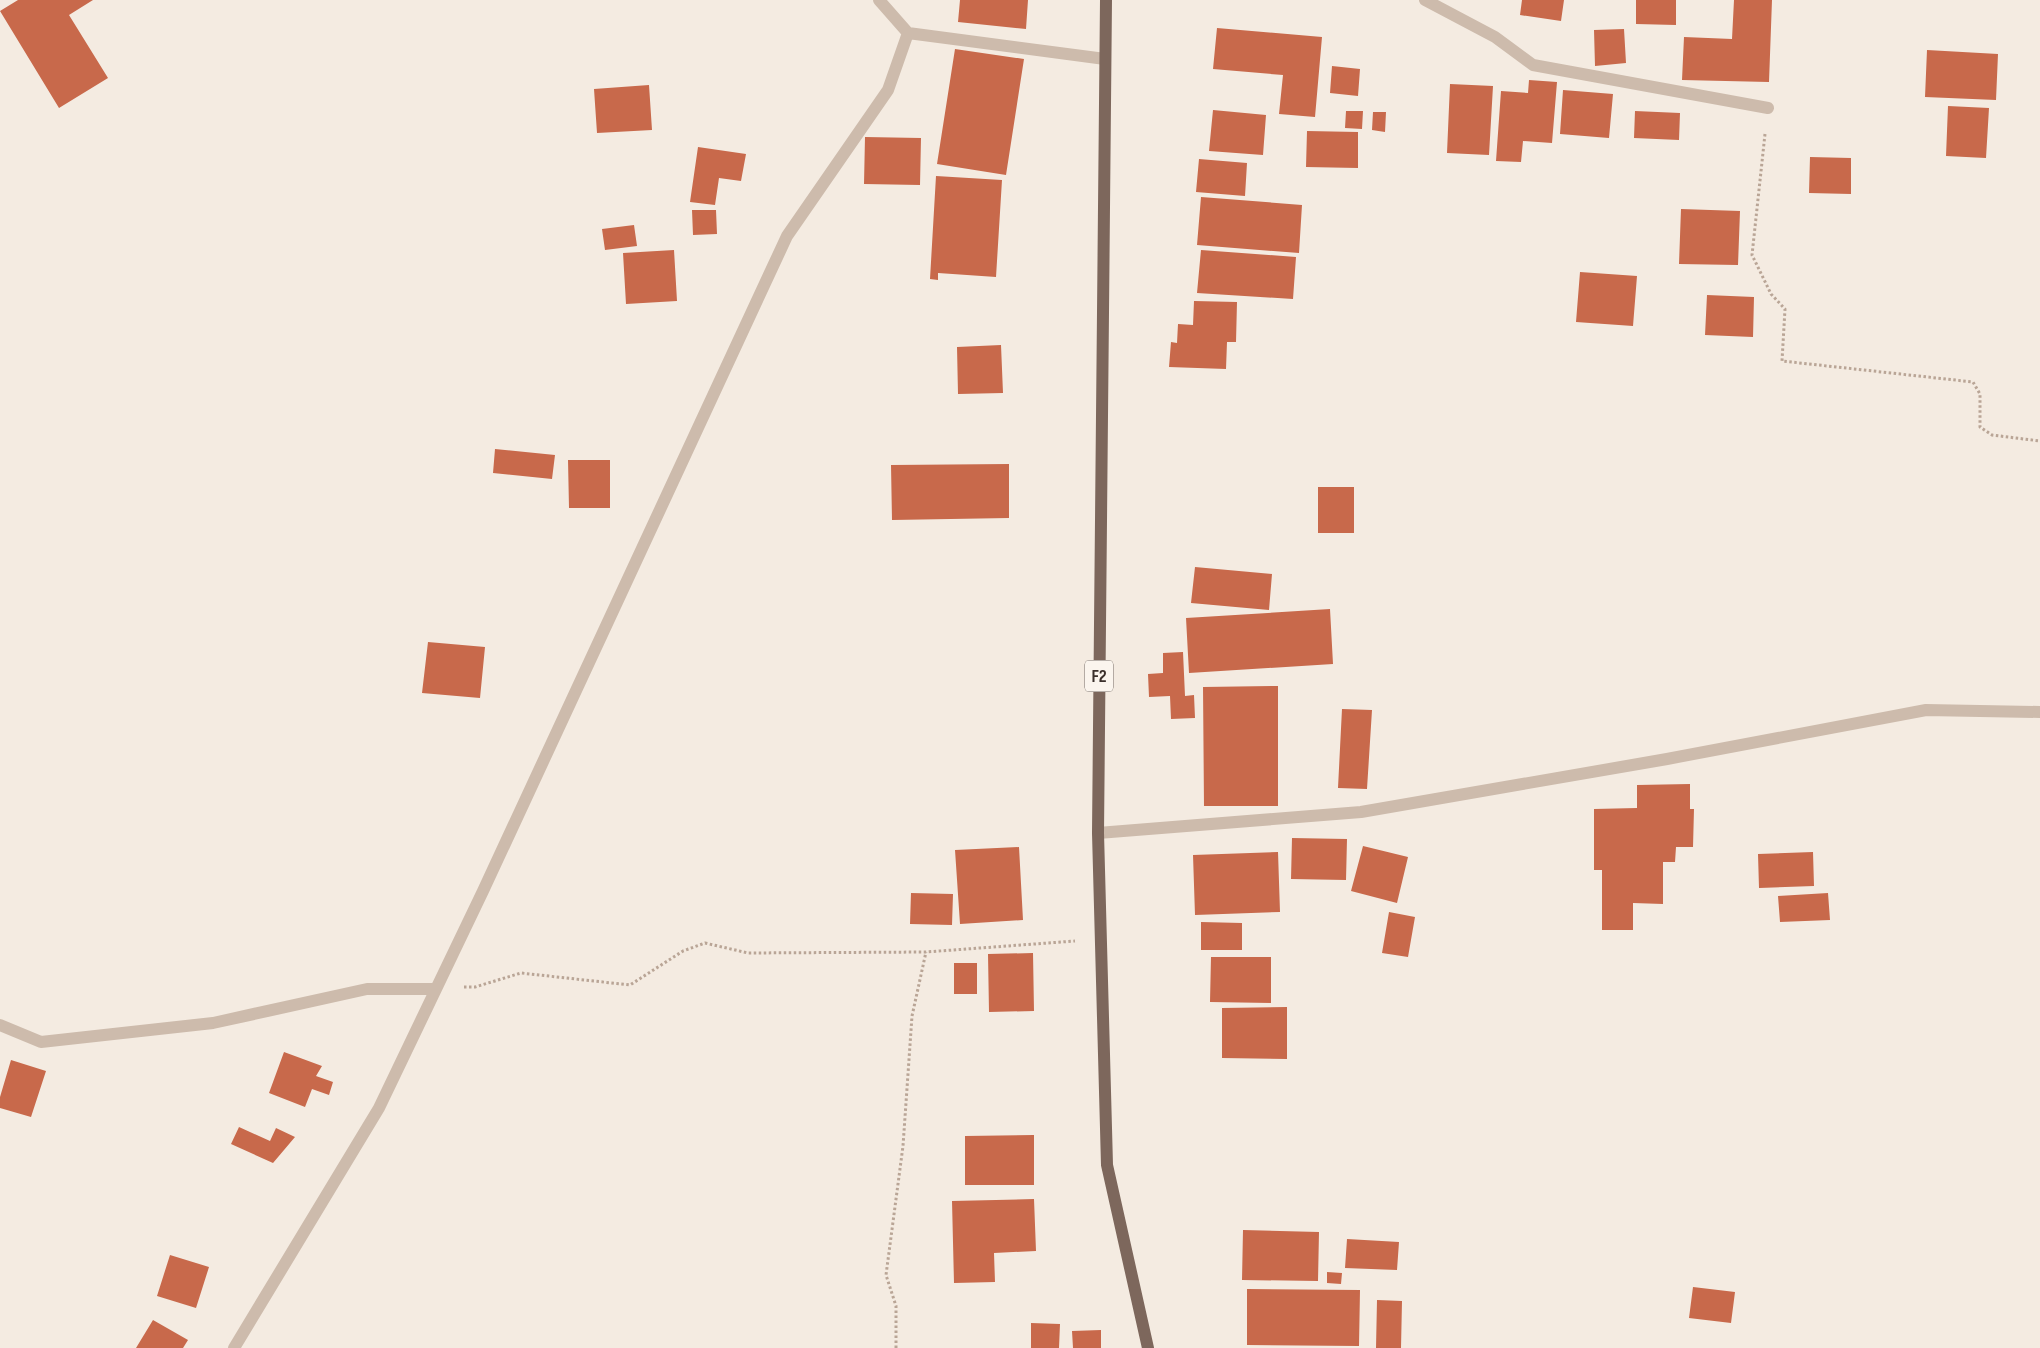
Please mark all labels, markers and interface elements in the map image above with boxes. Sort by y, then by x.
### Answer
road number: F2 [1085,660,1113,691]

